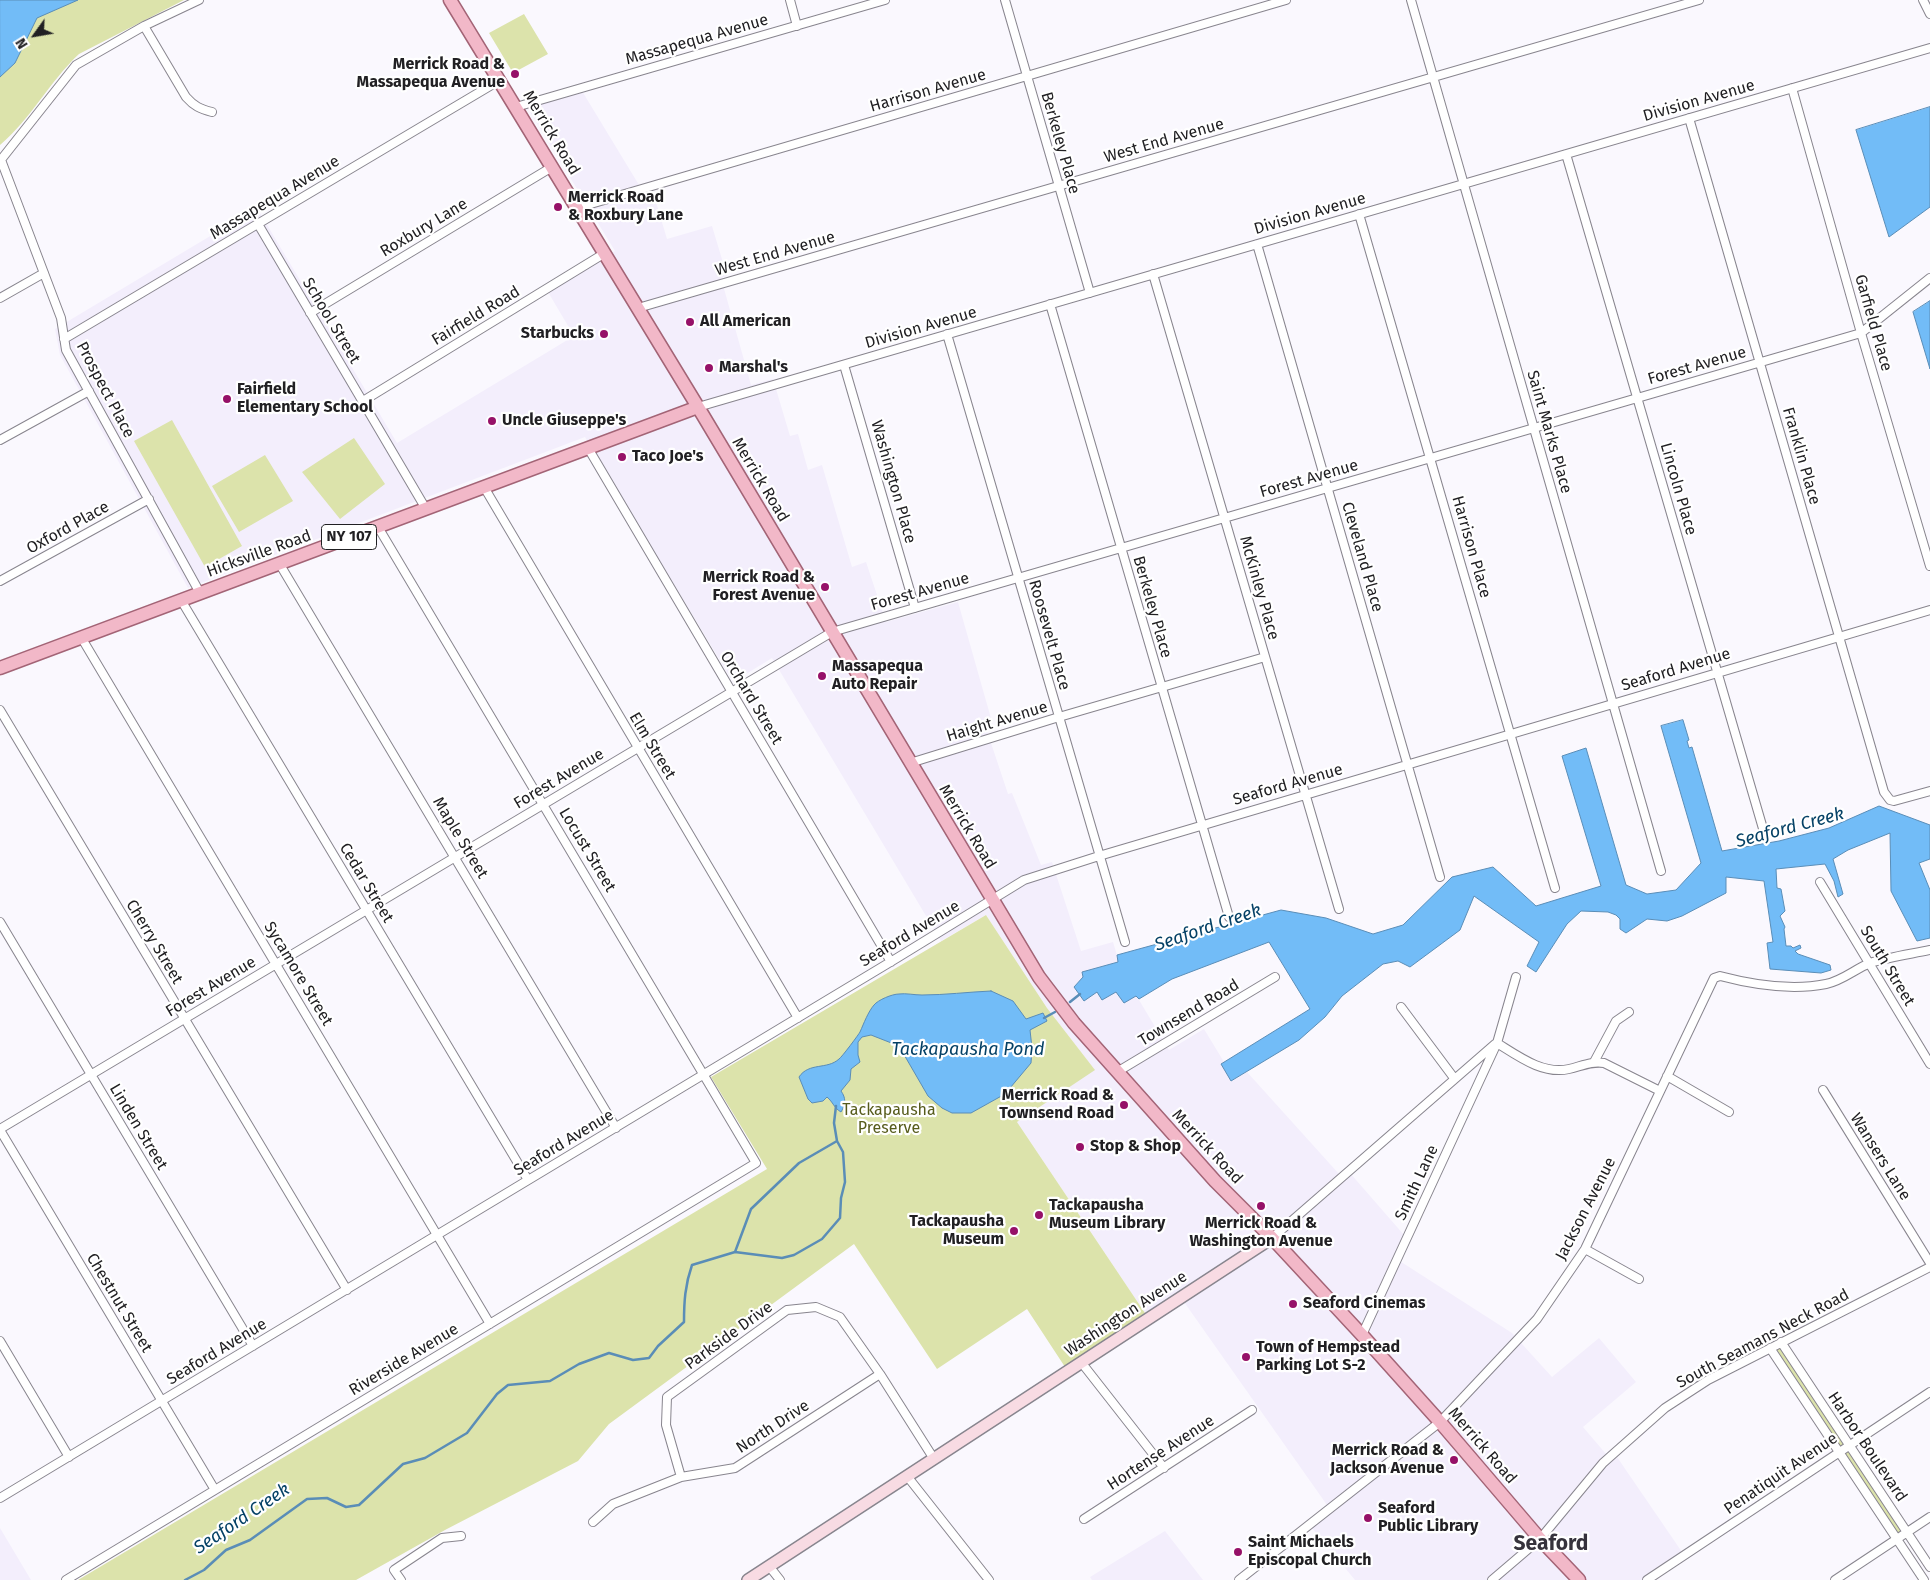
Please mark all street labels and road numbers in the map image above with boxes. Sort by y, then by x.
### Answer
street label: Massapequa Avenue [623,10,771,70]
street label: Harrison Avenue [868,65,988,117]
street label: Division Avenue [1641,76,1757,126]
street label: Merrick Road [518,87,584,179]
street label: Berkeley Place [1036,90,1084,196]
street label: West End Avenue [1102,115,1226,167]
street label: Massapequa Avenue [207,152,343,244]
street label: Division Avenue [1252,189,1368,239]
street label: Roxbury Lane [377,195,471,261]
street label: West End Avenue [713,228,837,280]
street label: Garfield Place [1850,272,1896,374]
street label: School Street [298,275,364,367]
street label: Fairfield Road [428,282,524,350]
street label: Division Avenue [863,303,979,353]
street label: Prospect Place [72,339,138,441]
street label: Forest Avenue [1645,343,1749,389]
street label: Saint Marks Place [1522,368,1576,496]
street label: Franklin Place [1778,405,1824,507]
street label: Washington Place [866,418,920,546]
street label: Merrick Road [727,434,793,526]
street label: Lincoln Place [1656,441,1700,537]
street label: Forest Avenue [1257,456,1361,502]
street label: Harrison Place [1447,494,1495,600]
street label: Oxford Place [23,497,113,559]
street label: Cleveland Place [1337,500,1387,614]
road number: NY 107 [322,524,376,550]
street label: Hicksville Road [204,526,314,582]
street label: McKinley Place [1235,534,1283,642]
street label: Berkeley Place [1128,554,1176,660]
street label: Forest Avenue [868,569,972,615]
street label: Roosevelt Place [1024,578,1074,692]
street label: Seaford Avenue [1619,644,1733,696]
street label: Orchard Street [716,648,786,748]
street label: Haight Avenue [944,697,1050,747]
street label: Elm Street [625,709,679,783]
street label: Forest Avenue [510,745,608,813]
street label: Seaford Avenue [1231,760,1345,810]
street label: Merrick Road [934,781,1000,873]
street label: Maple Street [428,794,492,882]
street label: Locust Street [554,805,620,895]
street label: Cedar Street [335,840,397,926]
street label: Cherry Street [121,896,187,988]
street label: Seaford Avenue [857,897,963,971]
street label: Sycamore Street [259,919,337,1029]
street label: South Street [1856,922,1918,1010]
street label: Forest Avenue [162,953,260,1021]
street label: Townsend Road [1135,975,1243,1051]
street label: Linden Street [105,1080,171,1174]
street label: Seaford Avenue [511,1106,617,1180]
street label: Merrick Road [1168,1106,1246,1188]
street label: Wansers Lane [1846,1110,1914,1204]
street label: Smith Lane [1391,1142,1443,1224]
street label: Jackson Avenue [1552,1154,1620,1264]
street label: Chestnut Street [82,1250,156,1356]
street label: Washington Avenue [1061,1267,1191,1361]
street label: South Seamans Neck Road [1673,1285,1853,1393]
street label: Parkside Drive [682,1298,776,1374]
street label: Seaford Avenue [164,1315,270,1389]
street label: Riverside Avenue [346,1320,462,1400]
street label: Harbor Boulevard [1823,1388,1911,1506]
street label: North Drive [733,1396,813,1458]
street label: Merrick Road [1444,1404,1520,1488]
street label: Hortense Avenue [1104,1411,1218,1495]
street label: Penatiquit Avenue [1721,1429,1841,1519]

